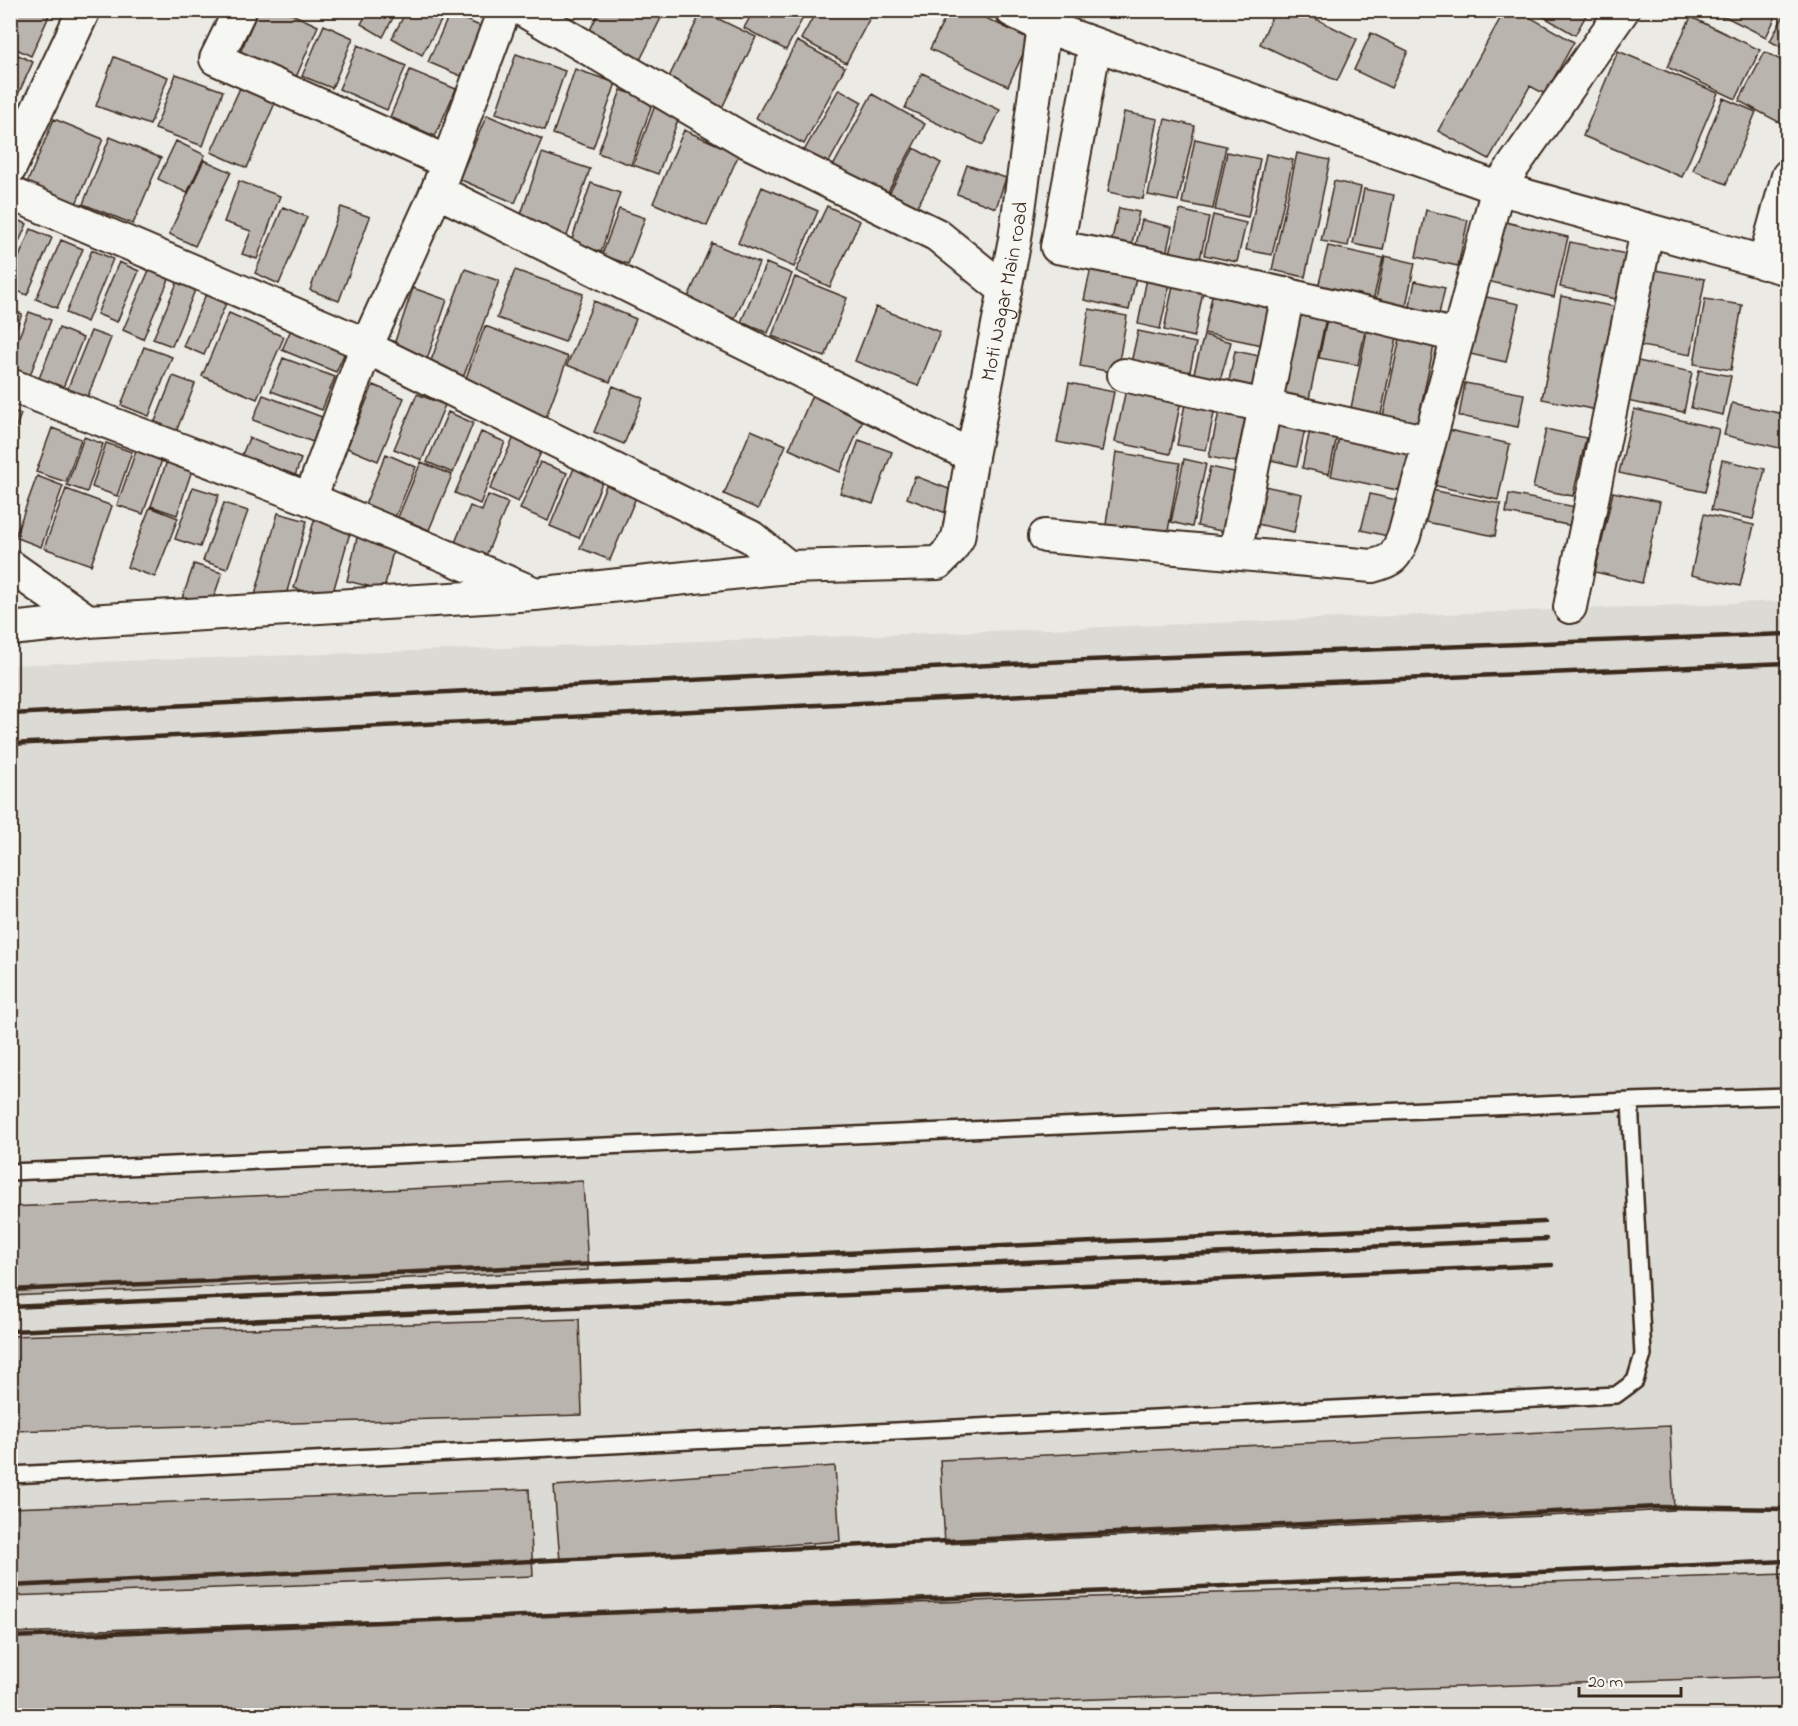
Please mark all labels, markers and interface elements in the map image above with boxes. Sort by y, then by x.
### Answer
street label: Moti Nagar Main road [974,200,1037,384]
scale bar [1579,1660,1681,1698]
text: 20 m [1588,1670,1623,1696]

